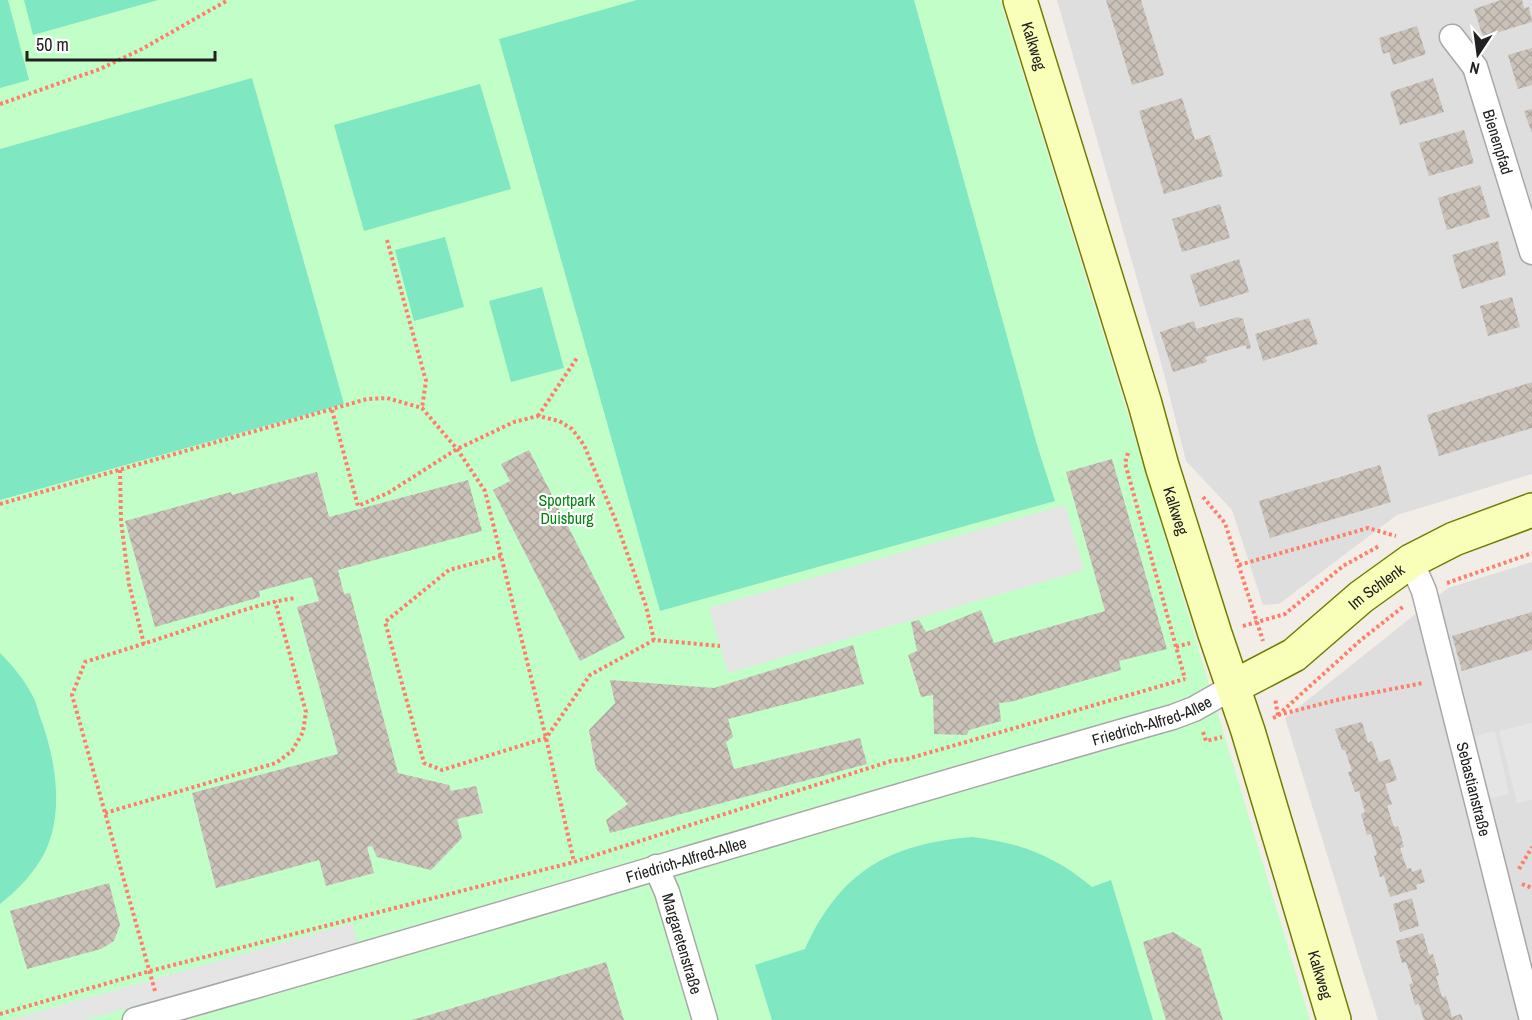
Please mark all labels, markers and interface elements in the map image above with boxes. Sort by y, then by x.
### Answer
street label: Kalkweg [1016,19,1052,73]
scale bar [27,24,214,62]
north arrow [1448,24,1508,84]
text: 50 m [36,32,69,57]
text: N [1468,57,1482,80]
street label: Bienenpfad [1478,106,1518,177]
street label: Kalkweg [1158,484,1194,538]
park label: Sportpark Duisburg [539,489,596,529]
street label: Im Schlenk [1343,558,1409,614]
street label: Friedrich-Alfred-Allee [1089,690,1216,751]
street label: Sebastianstraße [1451,740,1496,839]
street label: Friedrich-Alfred-Allee [623,831,749,888]
street label: Margaretenstraße [657,890,708,997]
street label: Kalkweg [1303,948,1338,1002]

